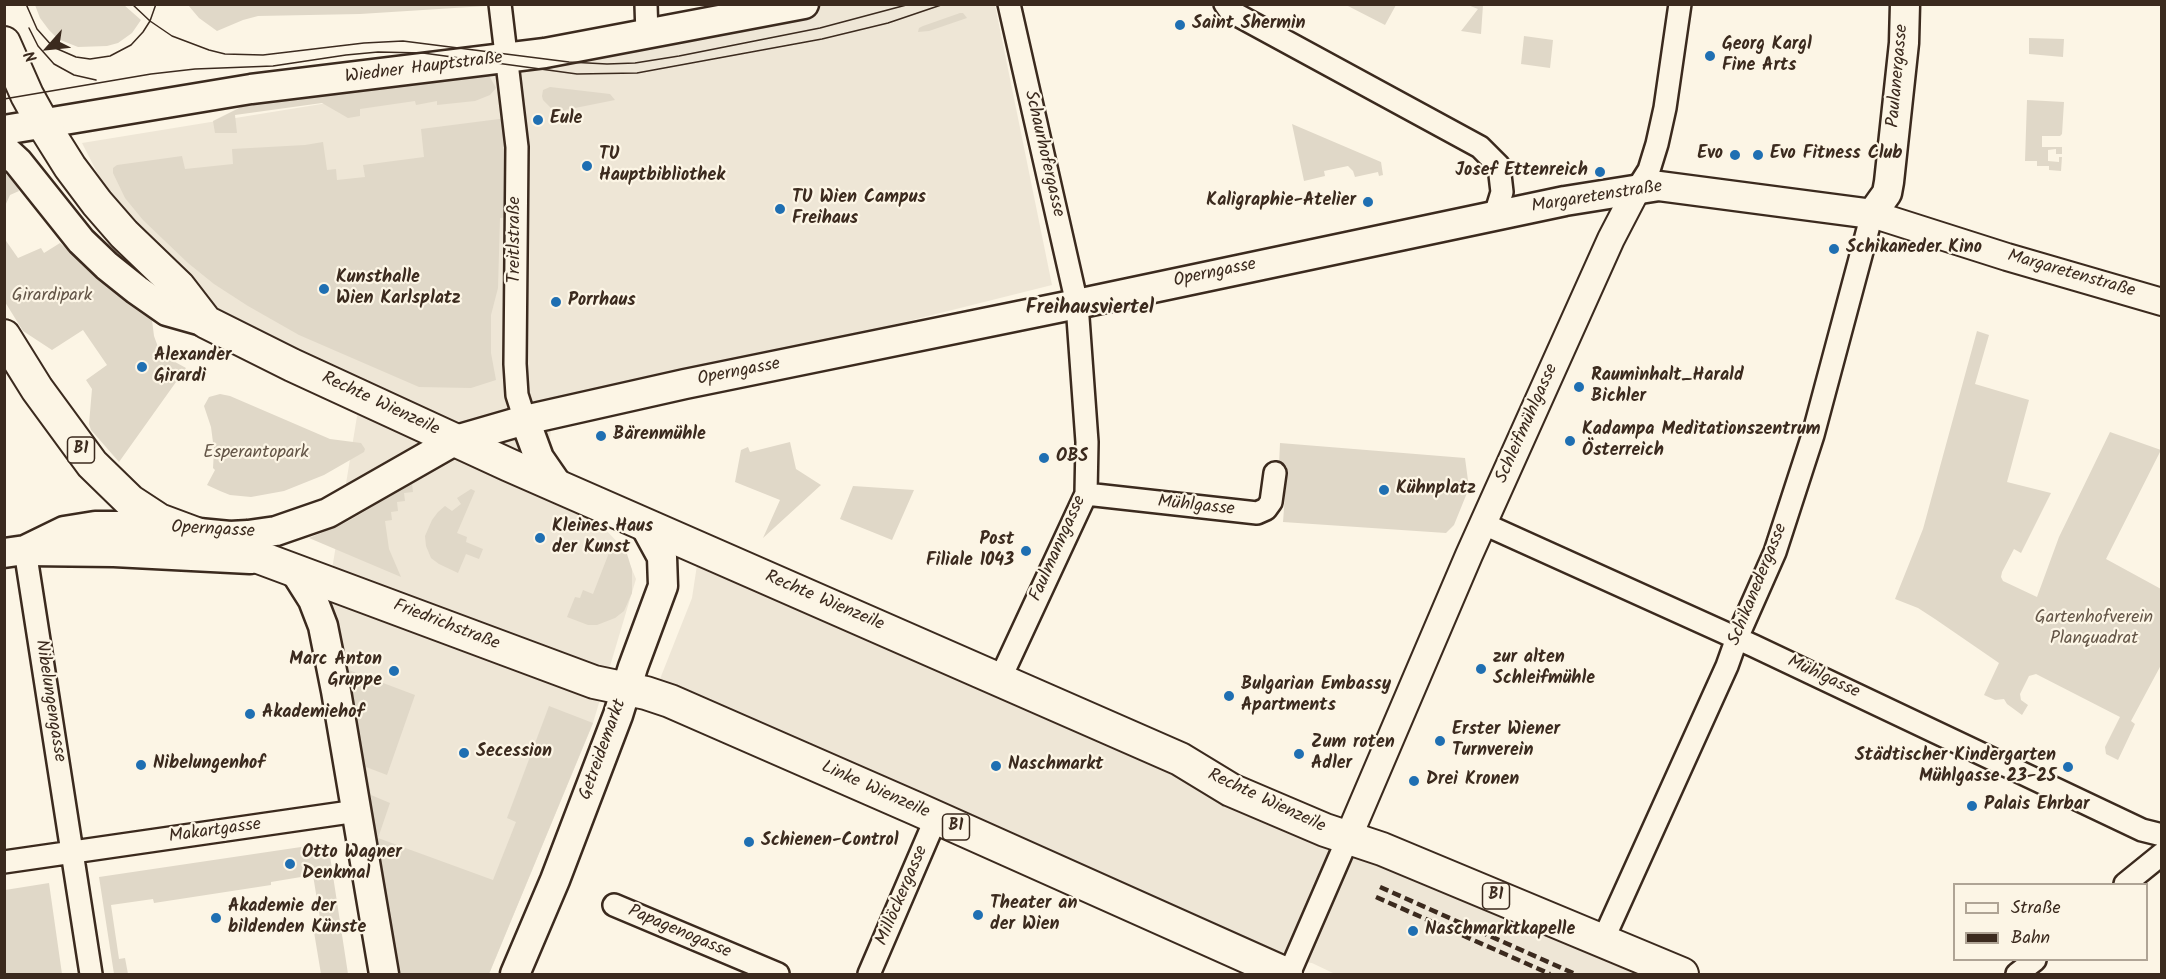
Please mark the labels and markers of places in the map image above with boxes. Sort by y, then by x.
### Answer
place label: Saint Shermin [1192,14,1306,36]
marker: Saint Shermin [1173,18,1187,32]
place label: Georg Kargl Fine Arts [1722,35,1812,78]
marker: Georg Kargl Fine Arts [1703,49,1717,63]
place label: Eule [550,109,582,131]
marker: Eule [531,113,545,127]
place label: Evo [1697,144,1723,166]
place label: Evo Fitness Club [1770,144,1903,166]
place label: TU Hauptbibliothek [599,145,725,188]
marker: Evo [1728,148,1742,162]
marker: Evo Fitness Club [1751,148,1765,162]
marker: TU Hauptbibliothek [580,159,594,173]
place label: Josef Ettenreich [1455,161,1588,183]
marker: Josef Ettenreich [1593,165,1607,179]
place label: TU Wien Campus Freihaus [792,188,926,230]
place label: Kaligraphie-Atelier [1206,191,1356,213]
marker: Kaligraphie-Atelier [1361,195,1375,209]
marker: TU Wien Campus Freihaus [773,202,787,216]
place label: Schikaneder Kino [1846,238,1982,260]
marker: Schikaneder Kino [1827,242,1841,256]
place label: Kunsthalle Wien Karlsplatz [336,268,461,310]
marker: Kunsthalle Wien Karlsplatz [317,282,331,296]
place label: Porrhaus [568,291,636,313]
marker: Porrhaus [549,295,563,309]
place label: Alexander Girardi [154,346,232,388]
marker: Alexander Girardi [135,360,149,374]
place label: Rauminhalt_Harald Bichler [1591,366,1744,409]
marker: Rauminhalt_Harald Bichler [1572,380,1586,394]
place label: Kadampa Meditationszentrum Österreich [1582,420,1820,462]
place label: Bärenmühle [613,425,706,447]
marker: Bärenmühle [594,429,608,443]
marker: Kadampa Meditationszentrum Österreich [1563,434,1577,448]
place label: OBS [1056,447,1088,469]
marker: OBS [1037,451,1051,465]
place label: Kühnplatz [1396,479,1476,501]
marker: Kühnplatz [1377,483,1391,497]
place label: Kleines Haus der Kunst [552,517,653,560]
place label: Post Filiale 1043 [926,530,1014,572]
marker: Kleines Haus der Kunst [533,531,547,545]
marker: Post Filiale 1043 [1019,544,1033,558]
place label: zur alten Schleifmühle [1493,648,1595,690]
place label: Marc Anton Gruppe [289,650,382,692]
marker: zur alten Schleifmühle [1474,662,1488,676]
marker: Marc Anton Gruppe [387,664,401,678]
place label: Bulgarian Embassy Apartments [1241,675,1391,718]
marker: Bulgarian Embassy Apartments [1222,689,1236,703]
place label: Akademiehof [262,703,364,725]
marker: Akademiehof [243,707,257,721]
place label: Erster Wiener Turnverein [1452,720,1560,762]
place label: Zum roten Adler [1311,733,1395,776]
marker: Erster Wiener Turnverein [1433,734,1447,748]
place label: Secession [476,742,552,764]
marker: Secession [457,746,471,760]
place label: Städtischer Kindergarten Mühlgasse 23-25 [1855,746,2056,789]
marker: Zum roten Adler [1292,747,1306,761]
place label: Nibelungenhof [153,754,265,776]
place label: Naschmarkt [1008,755,1103,777]
marker: Nibelungenhof [134,758,148,772]
marker: Naschmarkt [989,759,1003,773]
marker: Städtischer Kindergarten Mühlgasse 23-25 [2061,760,2075,774]
place label: Drei Kronen [1426,770,1519,792]
marker: Drei Kronen [1407,774,1421,788]
place label: Palais Ehrbar [1984,795,2090,817]
marker: Palais Ehrbar [1965,799,1979,813]
place label: Schienen-Control [761,831,899,853]
marker: Schienen-Control [742,835,756,849]
place label: Otto Wagner Denkmal [302,843,402,886]
marker: Otto Wagner Denkmal [283,857,297,871]
place label: Theater an der Wien [990,894,1077,936]
place label: Akademie der bildenden Künste [228,897,366,940]
marker: Theater an der Wien [971,908,985,922]
marker: Akademie der bildenden Künste [209,911,223,925]
place label: Naschmarktkapelle [1425,920,1575,942]
marker: Naschmarktkapelle [1406,924,1420,938]

